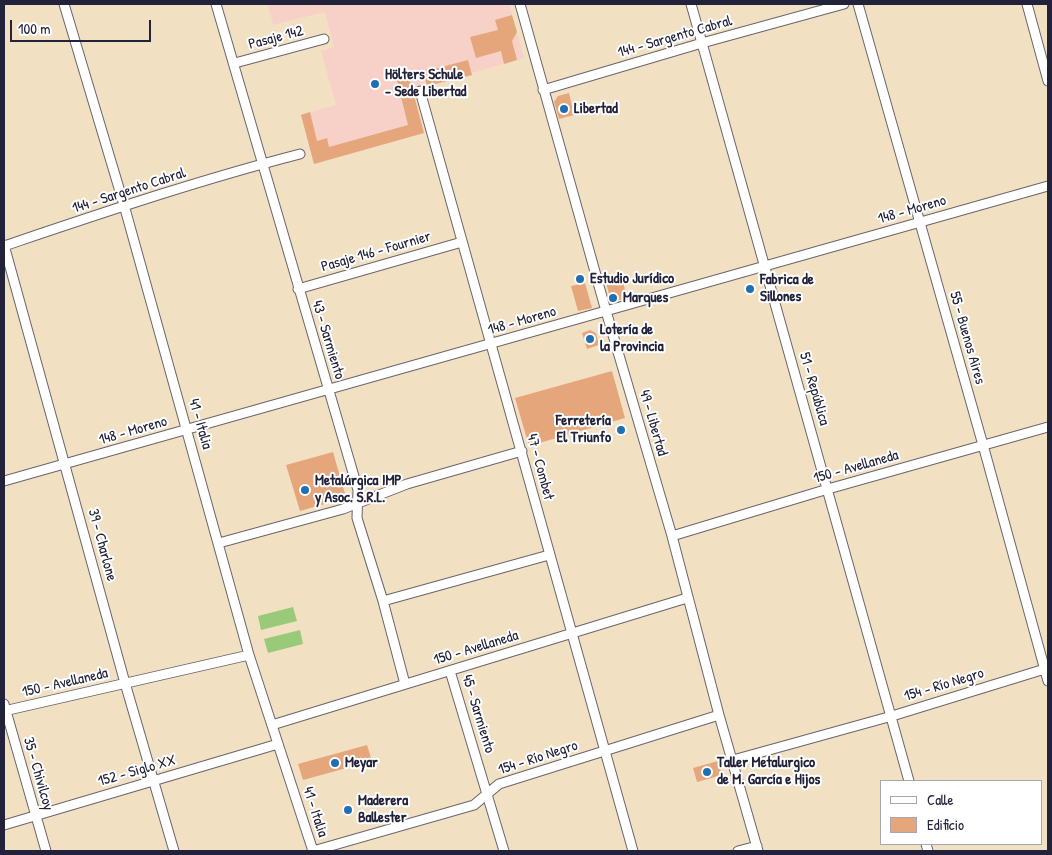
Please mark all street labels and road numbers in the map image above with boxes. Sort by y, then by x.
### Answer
street label: 144 - Sargento Cabral [616,12,734,62]
street label: Pasaje 142 [247,22,305,54]
street label: 144 - Sargento Cabral [70,164,188,218]
street label: 148 - Moreno [876,192,948,228]
street label: Pasaje 146 - Fournier [319,228,433,276]
street label: 55 - Buenos Aires [945,290,989,386]
street label: 43 - Sarmiento [307,298,349,382]
street label: 148 - Moreno [486,303,558,339]
street label: 51 - República [795,350,833,428]
street label: 49 - Libertad [635,388,671,458]
street label: 41 - Italia [184,397,216,451]
street label: 148 - Moreno [97,413,169,449]
street label: 47 - Combet [523,432,557,502]
street label: 150 - Avellaneda [811,446,901,488]
street label: 39 - Charlone [84,507,120,583]
street label: 150 - Avellaneda [431,627,521,669]
street label: 150 - Avellaneda [20,664,110,702]
street label: 154 - Río Negro [902,664,986,706]
street label: 45 - Sarmiento [458,673,498,755]
street label: 35 - Chivilcoy [19,735,57,813]
street label: 154 - Río Negro [496,737,580,779]
street label: 152 - Siglo XX [96,751,178,791]
street label: 41 - Italia [298,785,332,839]

